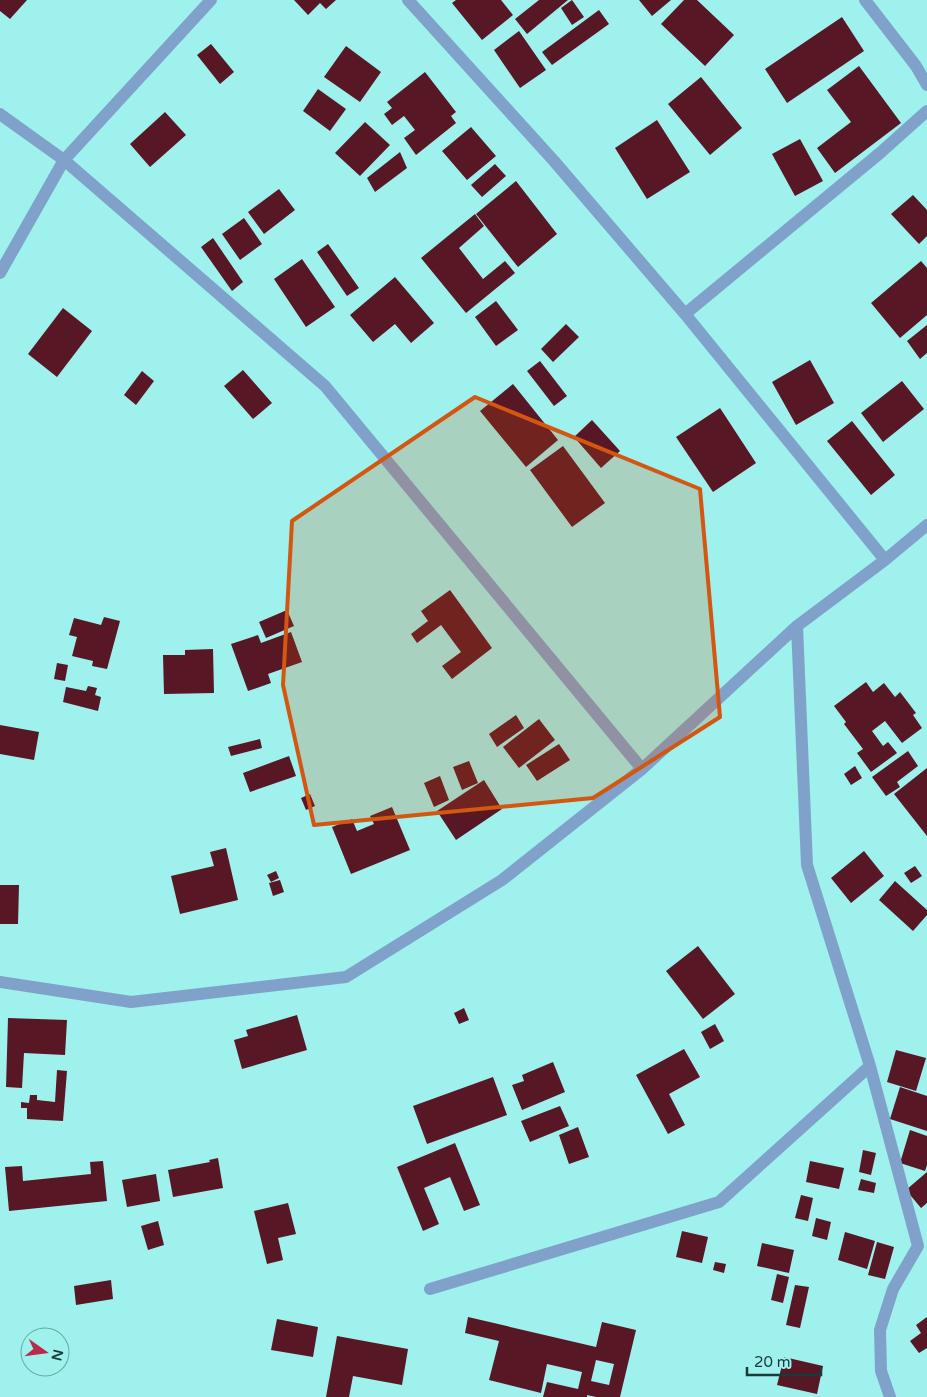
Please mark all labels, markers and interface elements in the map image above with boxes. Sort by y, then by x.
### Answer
north arrow [20,1327,70,1377]
scale bar [747,1344,821,1376]
text: N [48,1348,67,1363]
text: 20 m [754,1353,791,1371]

